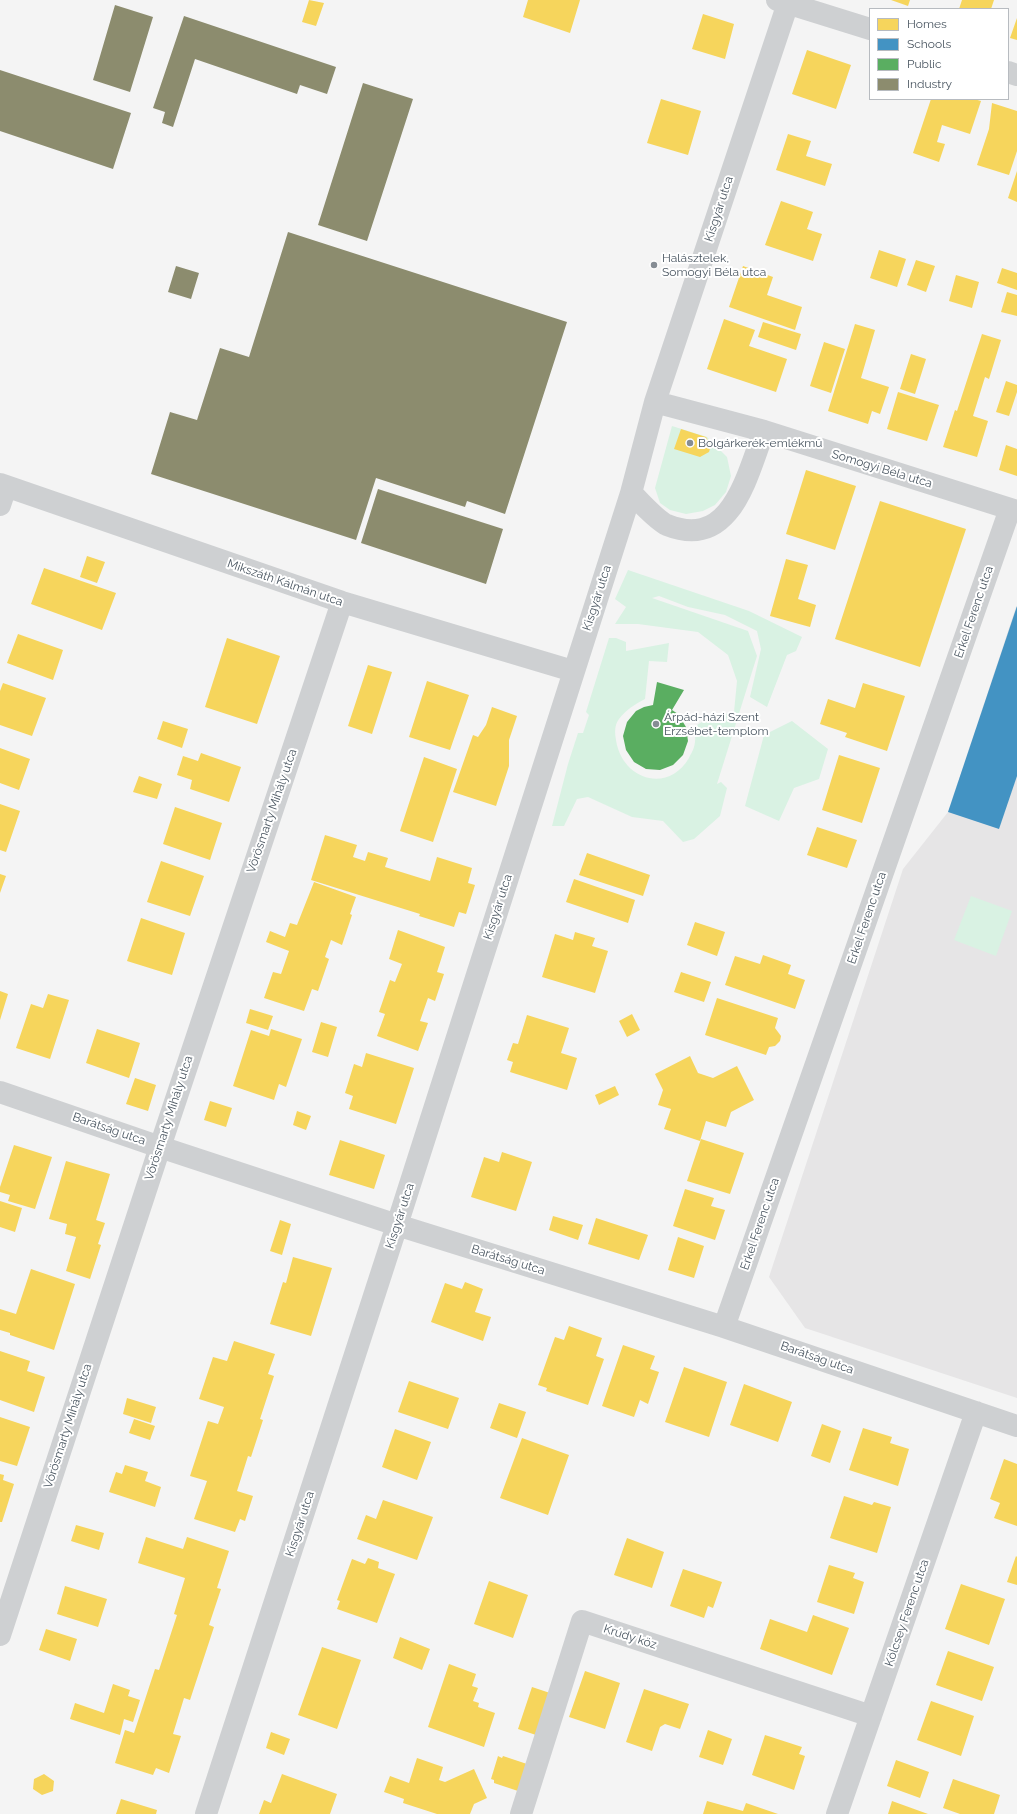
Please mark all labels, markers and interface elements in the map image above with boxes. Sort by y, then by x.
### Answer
legend [869,8,1009,100]
text: Homes [907,17,947,31]
text: Schools [907,37,951,51]
text: Public [907,57,941,71]
text: Industry [907,77,952,91]
street label: Kisgyár utca [702,175,736,243]
place label: Halásztelek, Somogyi Béla utca [662,251,766,279]
marker: Halásztelek, Somogyi Béla utca [649,260,659,270]
place label: Bolgárkerék-emlékmű [698,436,822,450]
marker: Bolgárkerék-emlékmű [685,438,695,448]
street label: Somogyi Béla utca [830,447,934,491]
street label: Mikszáth Kálmán utca [225,556,345,610]
street label: Kisgyár utca [580,564,614,632]
street label: Erkel Ferenc utca [951,564,997,660]
place label: Árpád-házi Szent Erzsébet-templom [664,710,768,738]
marker: Árpád-házi Szent Erzsébet-templom [651,719,661,729]
street label: Vörösmarty Mihály utca [244,747,300,875]
street label: Erkel Ferenc utca [844,870,890,966]
street label: Kisgyár utca [481,873,515,941]
street label: Vörösmarty Mihály utca [142,1054,196,1182]
street label: Barátság utca [71,1110,147,1148]
street label: Erkel Ferenc utca [737,1176,783,1272]
street label: Kisgyár utca [383,1182,417,1250]
street label: Barátság utca [469,1242,547,1278]
street label: Barátság utca [779,1339,855,1377]
street label: Vörösmarty Mihály utca [41,1362,95,1490]
street label: Kisgyár utca [283,1490,317,1558]
street label: Kölcsey Ferenc utca [882,1558,932,1668]
street label: Krúdy köz [602,1622,658,1652]

